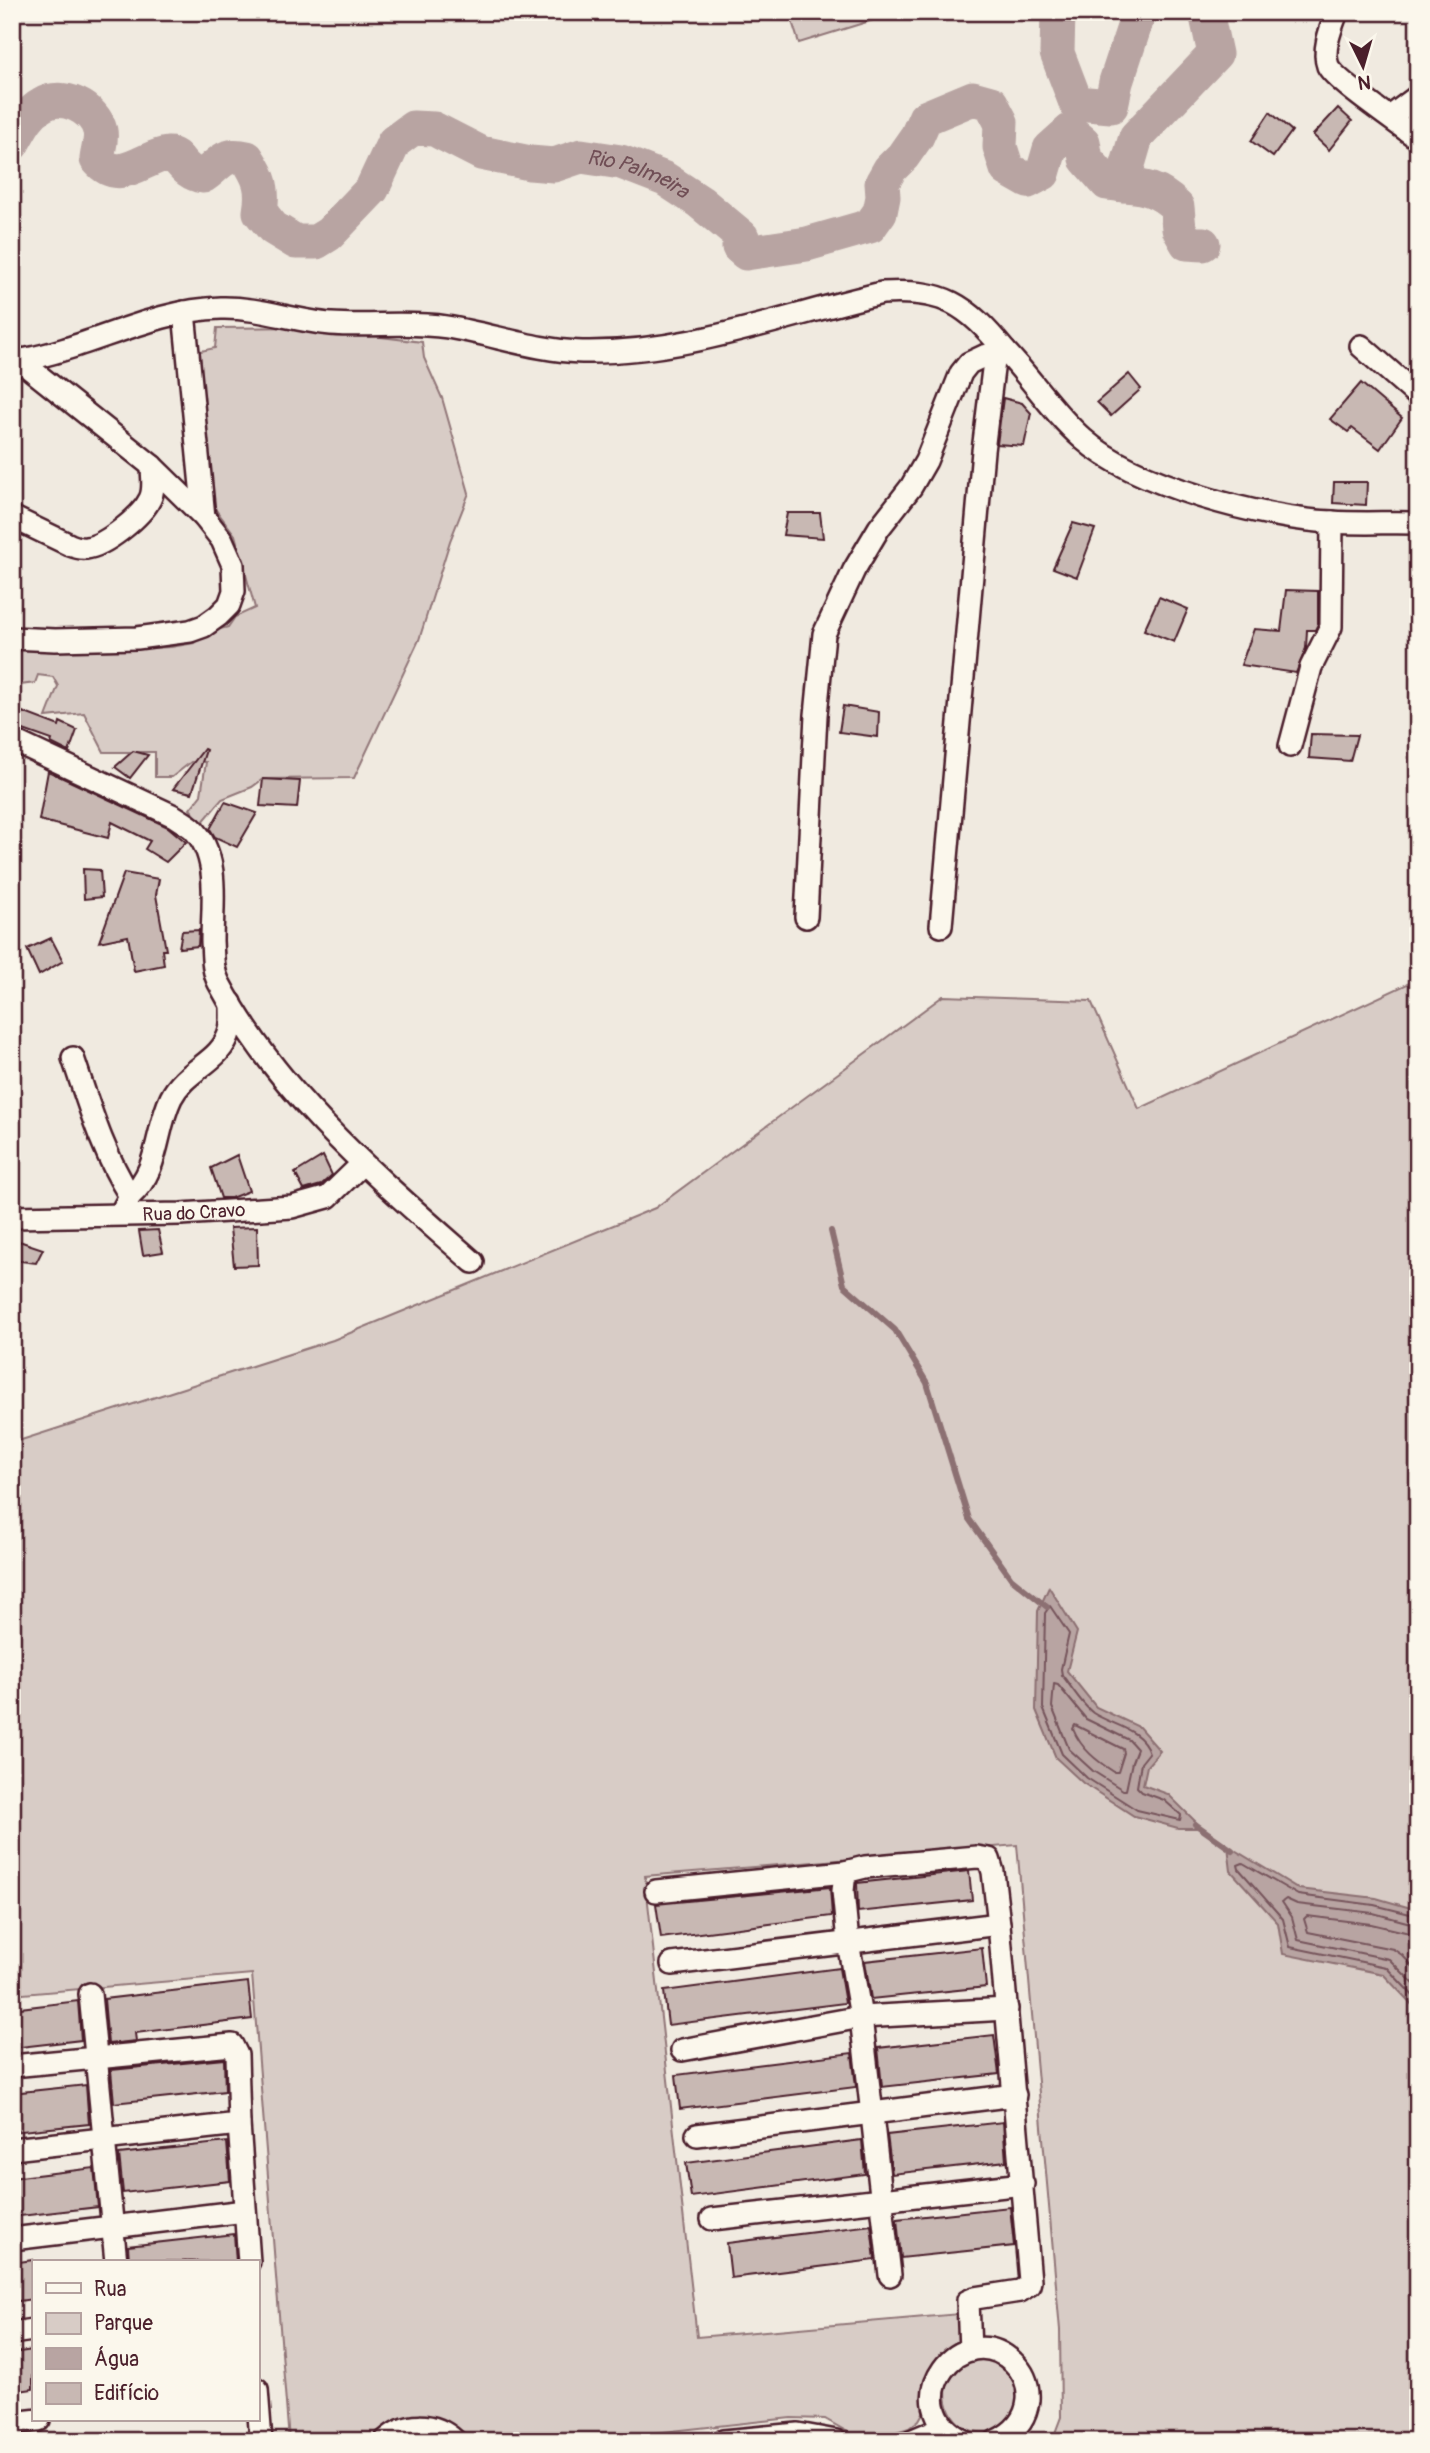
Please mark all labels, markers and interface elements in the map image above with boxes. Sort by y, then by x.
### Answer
north arrow [1328,32,1398,102]
text: N [1357,69,1372,94]
water label: Rio Palmeira [585,144,695,205]
street label: Rua do Cravo [142,1198,246,1227]
legend [32,2260,259,2422]
text: Rua [94,2276,127,2303]
text: Parque [94,2310,153,2337]
text: Água [94,2346,139,2373]
text: Edifício [94,2380,159,2407]

